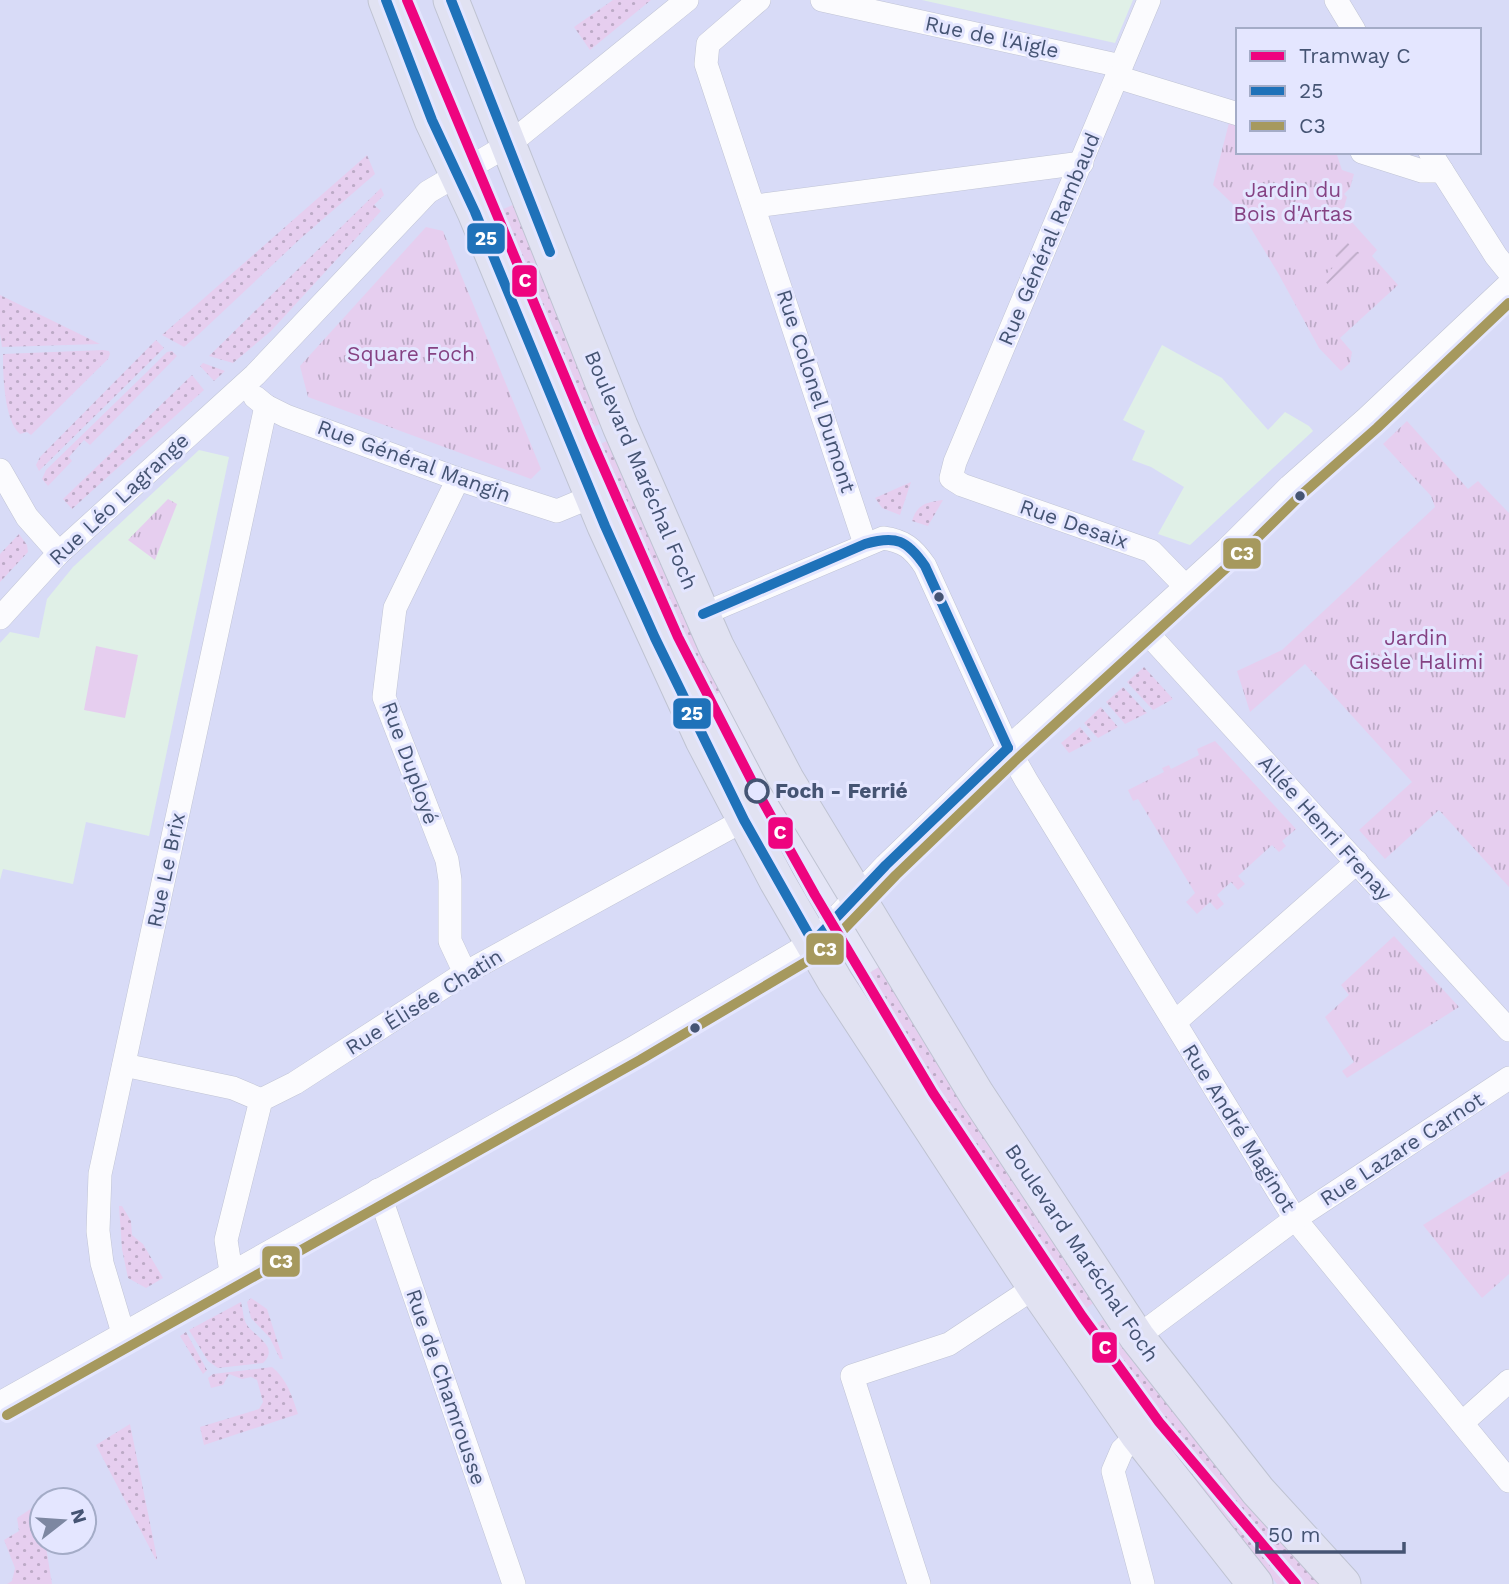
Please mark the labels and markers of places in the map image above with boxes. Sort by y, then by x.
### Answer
unlabelled marker [1293,489,1307,503]
unlabelled marker [932,590,946,604]
place label: Foch - Ferrié [775,778,908,803]
marker: Foch - Ferrié [745,779,769,803]
unlabelled marker [688,1021,702,1035]

